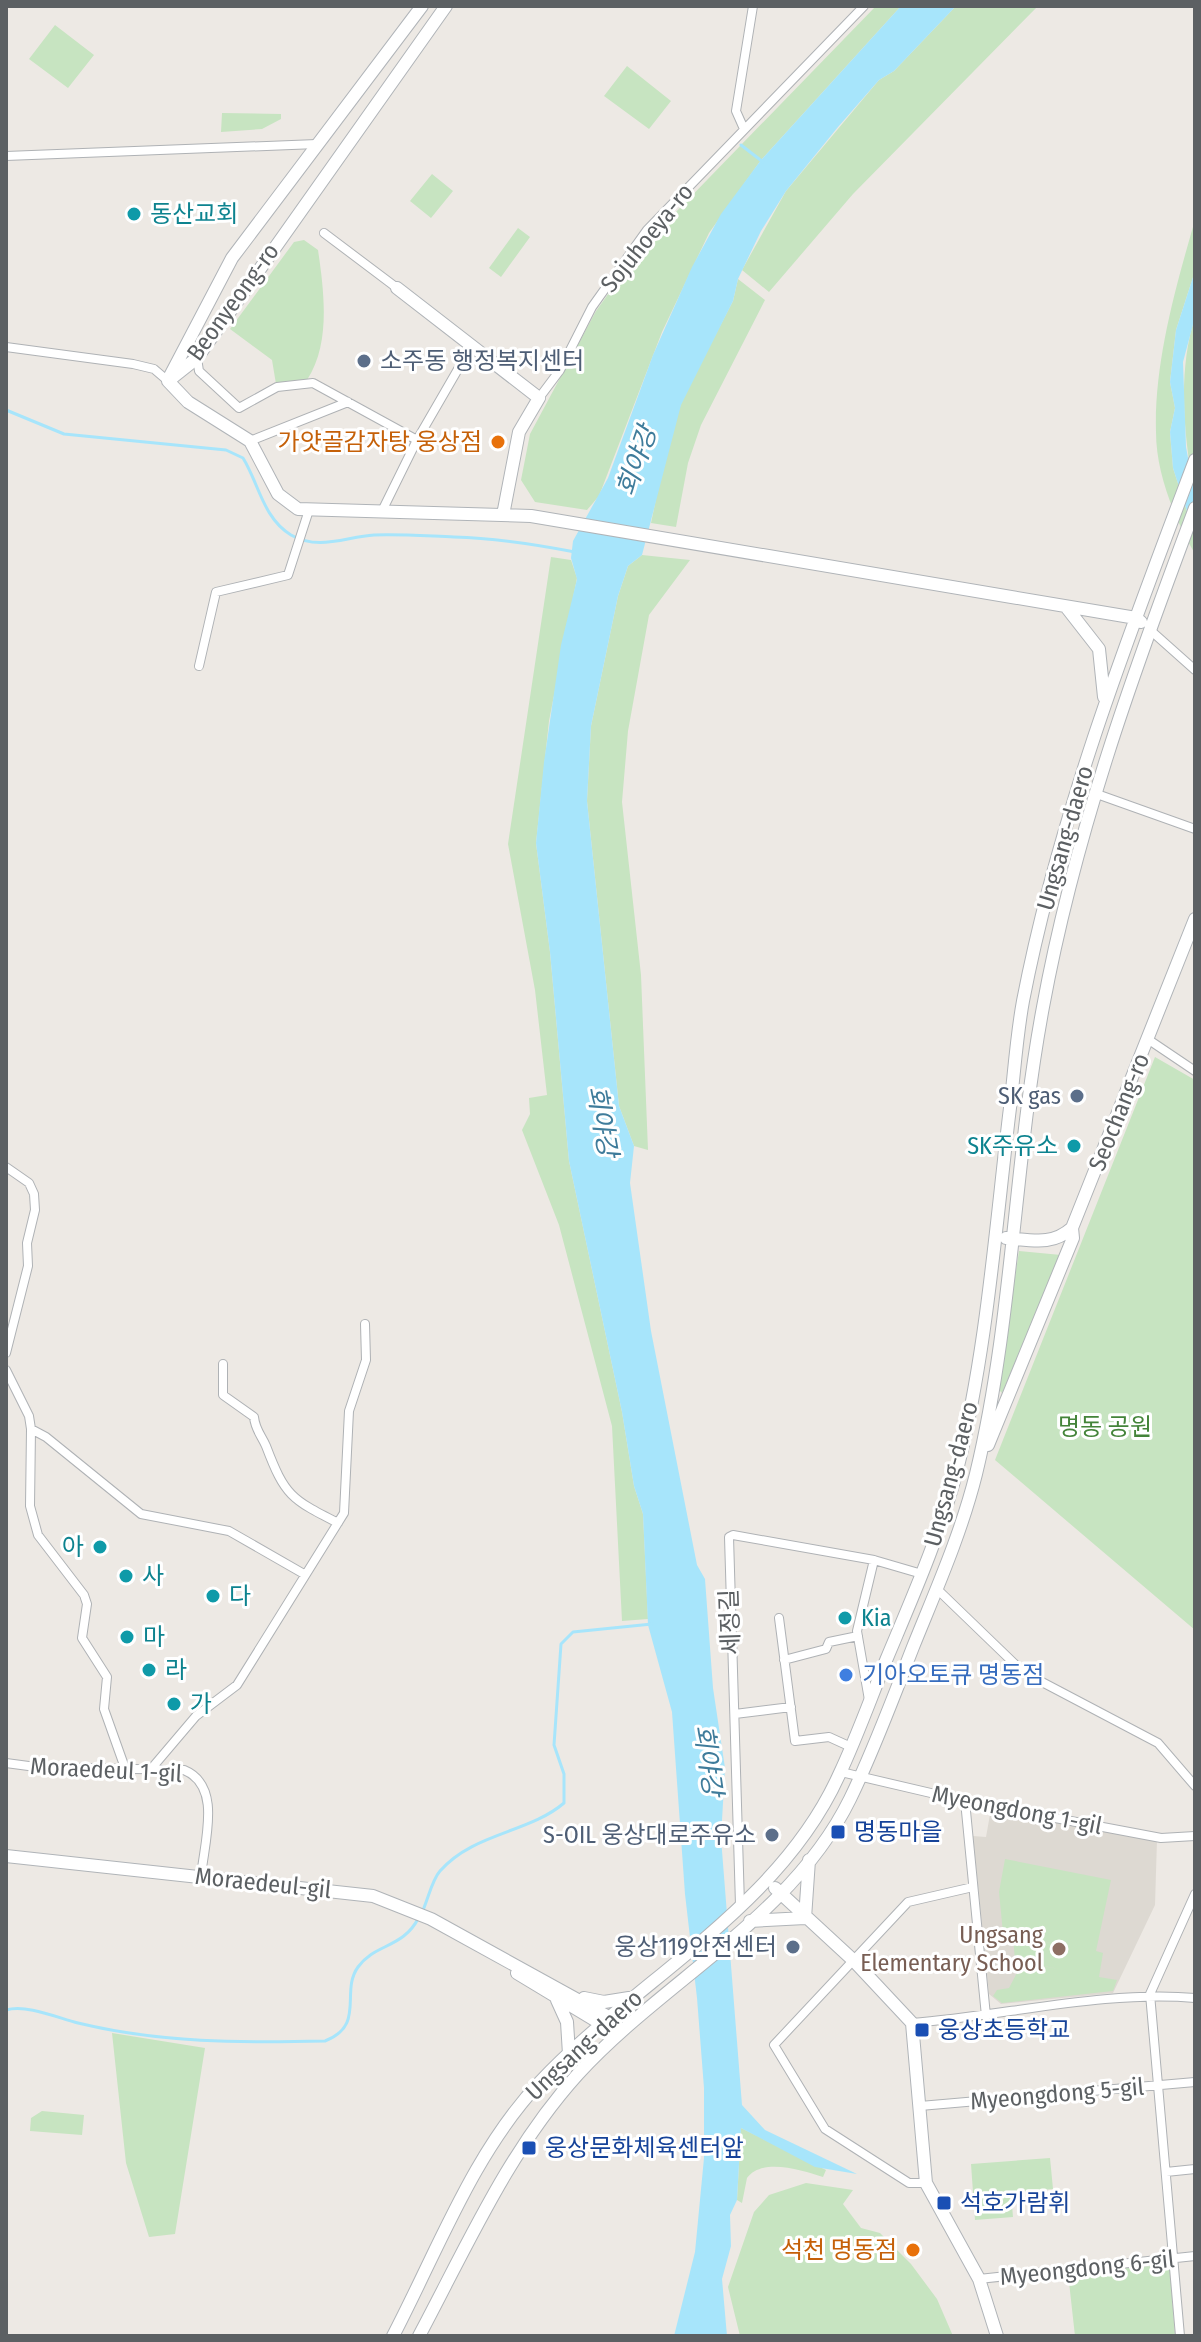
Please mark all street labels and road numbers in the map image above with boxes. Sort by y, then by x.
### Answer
street label: Sojuhoeya-ro [595,178,699,298]
street label: Beonyeong-ro [181,238,285,366]
street label: Ungsang-daero [1031,762,1099,914]
street label: Seochang-ro [1083,1049,1155,1175]
street label: Ungsang-daero [918,1398,984,1550]
street label: 세정길 [715,1588,745,1656]
street label: Moraedeul 1-gil [29,1752,183,1788]
street label: Myeongdong 1-gil [930,1780,1104,1840]
street label: Moraedeul-gil [193,1862,333,1904]
street label: Ungsang-daero [520,1984,648,2106]
street label: Myeongdong 5-gil [969,2072,1145,2116]
street label: Myeongdong 6-gil [998,2245,1176,2291]

